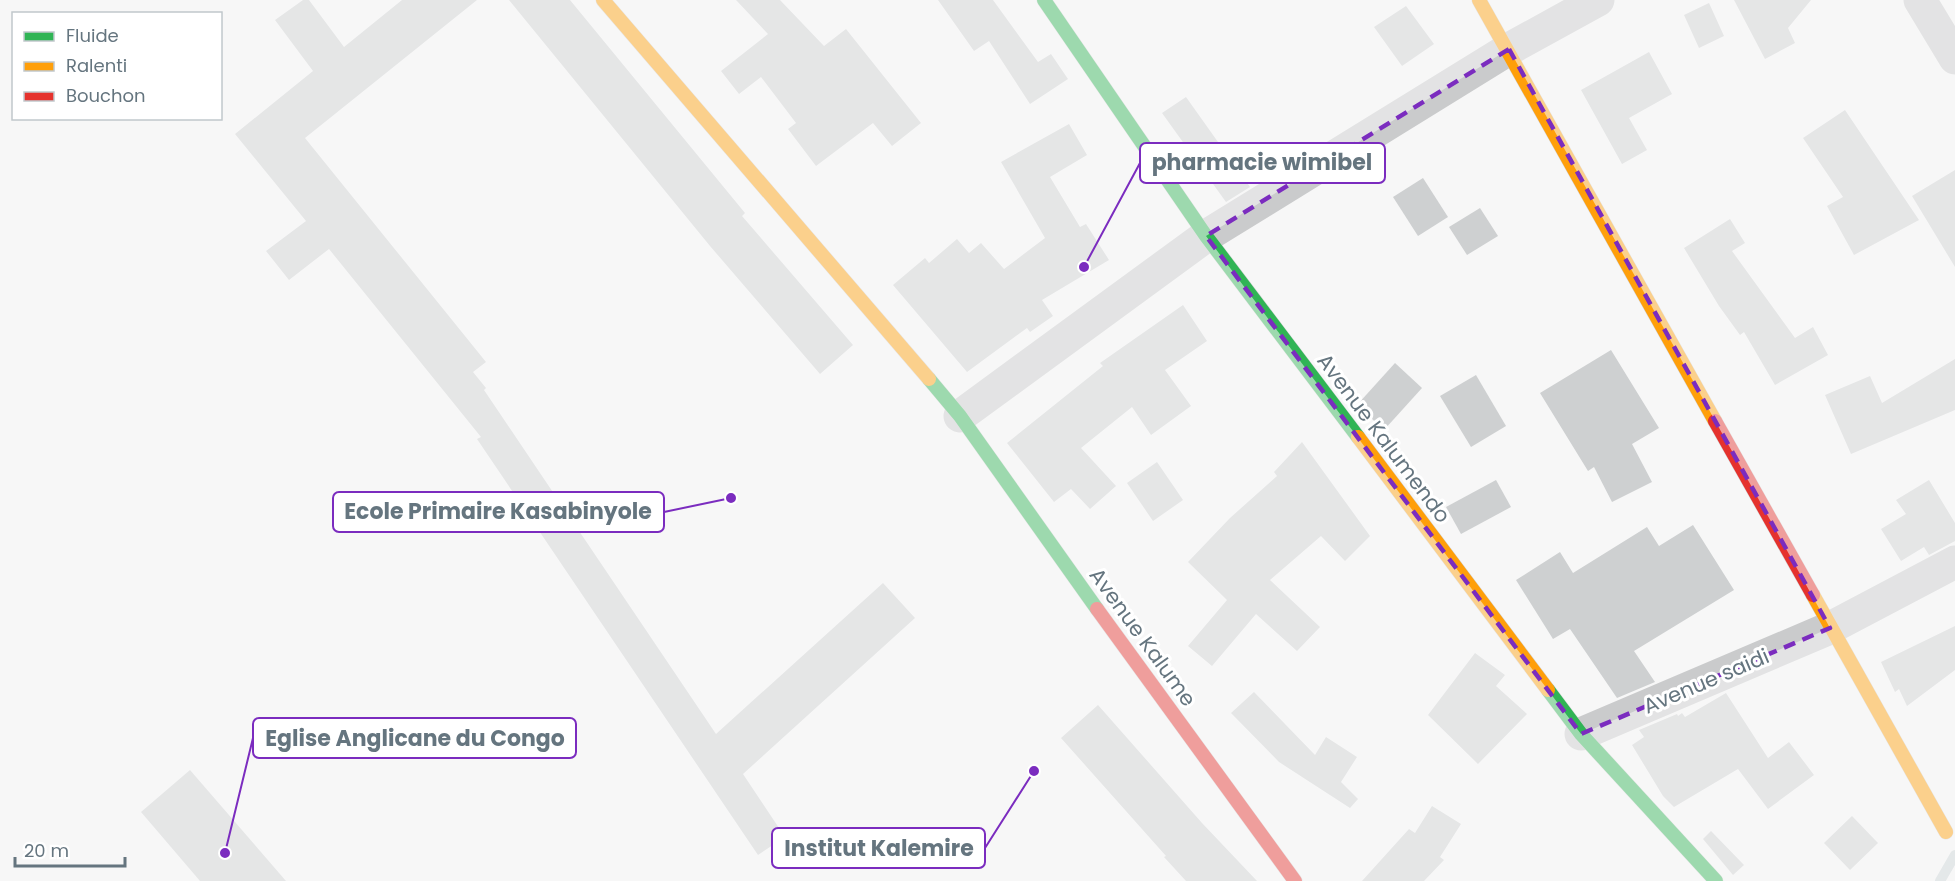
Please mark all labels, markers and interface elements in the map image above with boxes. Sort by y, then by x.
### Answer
legend [12,12,222,120]
text: Fluide [66,23,119,48]
text: Ralenti [66,53,127,78]
text: Bouchon [66,83,146,108]
callout: pharmacie wimibel [1140,143,1385,183]
text: pharmacie wimibel [1152,147,1372,178]
street label: Avenue Kalumendo [1311,347,1457,529]
callout: Ecole Primaire Kasabinyole [333,492,664,532]
text: Ecole Primaire Kasabinyole [344,496,652,527]
street label: Avenue Kalume [1083,562,1203,712]
street label: Avenue saidi [1639,641,1773,721]
callout: Eglise Anglicane du Congo [253,718,576,758]
text: Eglise Anglicane du Congo [265,723,565,754]
callout: Institut Kalemire [772,828,985,868]
scale bar [15,830,124,868]
text: Institut Kalemire [784,833,974,864]
text: 20 m [24,838,69,863]

